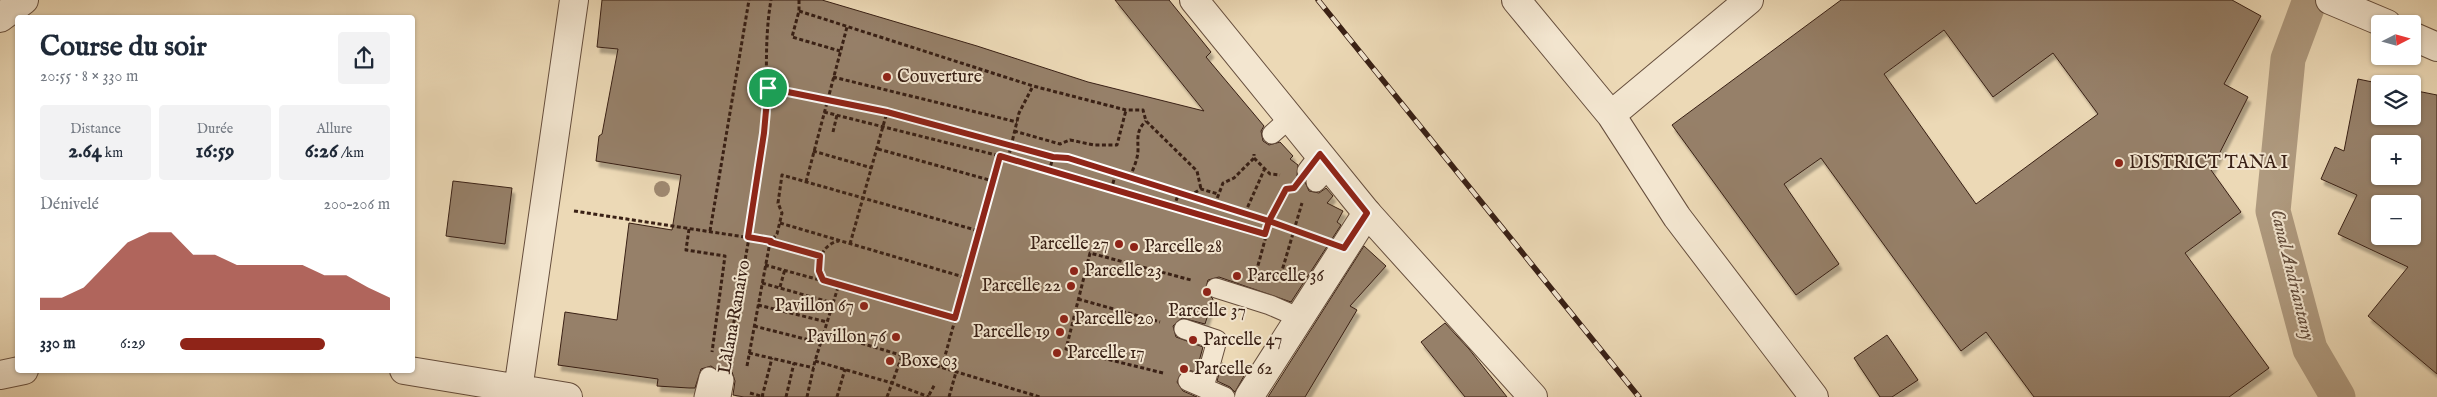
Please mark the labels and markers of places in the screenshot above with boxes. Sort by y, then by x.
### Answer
place label: Couverture [897,66,982,89]
pin [747,67,789,109]
marker: Couverture [881,71,893,83]
place label: DISTRICT TANA I [2129,152,2288,175]
marker: DISTRICT TANA I [2113,157,2125,169]
place label: Parcelle 27 [1030,233,1109,256]
place label: Parcelle 28 [1144,236,1222,259]
marker: Parcelle 27 [1113,238,1125,250]
marker: Parcelle 28 [1128,241,1140,253]
place label: Parcelle 23 [1084,260,1162,283]
marker: Parcelle 23 [1068,265,1080,277]
place label: Parcelle 36 [1247,265,1324,288]
marker: Parcelle 36 [1231,270,1243,282]
place label: Parcelle 22 [981,275,1061,298]
marker: Parcelle 22 [1065,280,1077,292]
marker: Parcelle 37 [1201,286,1213,298]
place label: Pavillon 67 [774,295,854,318]
marker: Pavillon 67 [858,300,870,312]
place label: Parcelle 37 [1168,300,1246,323]
place label: Parcelle 20 [1074,308,1154,331]
marker: Parcelle 20 [1058,313,1070,325]
place label: Parcelle 19 [973,321,1050,344]
place label: Pavillon 76 [806,326,886,349]
marker: Parcelle 19 [1054,326,1066,338]
place label: Parcelle 47 [1203,329,1282,352]
marker: Pavillon 76 [890,331,902,343]
marker: Parcelle 47 [1187,334,1199,346]
place label: Parcelle 17 [1067,342,1145,365]
marker: Parcelle 17 [1051,347,1063,359]
place label: Boxe 03 [900,350,958,373]
marker: Boxe 03 [884,355,896,367]
place label: Parcelle 62 [1194,358,1273,381]
marker: Parcelle 62 [1178,363,1190,375]

